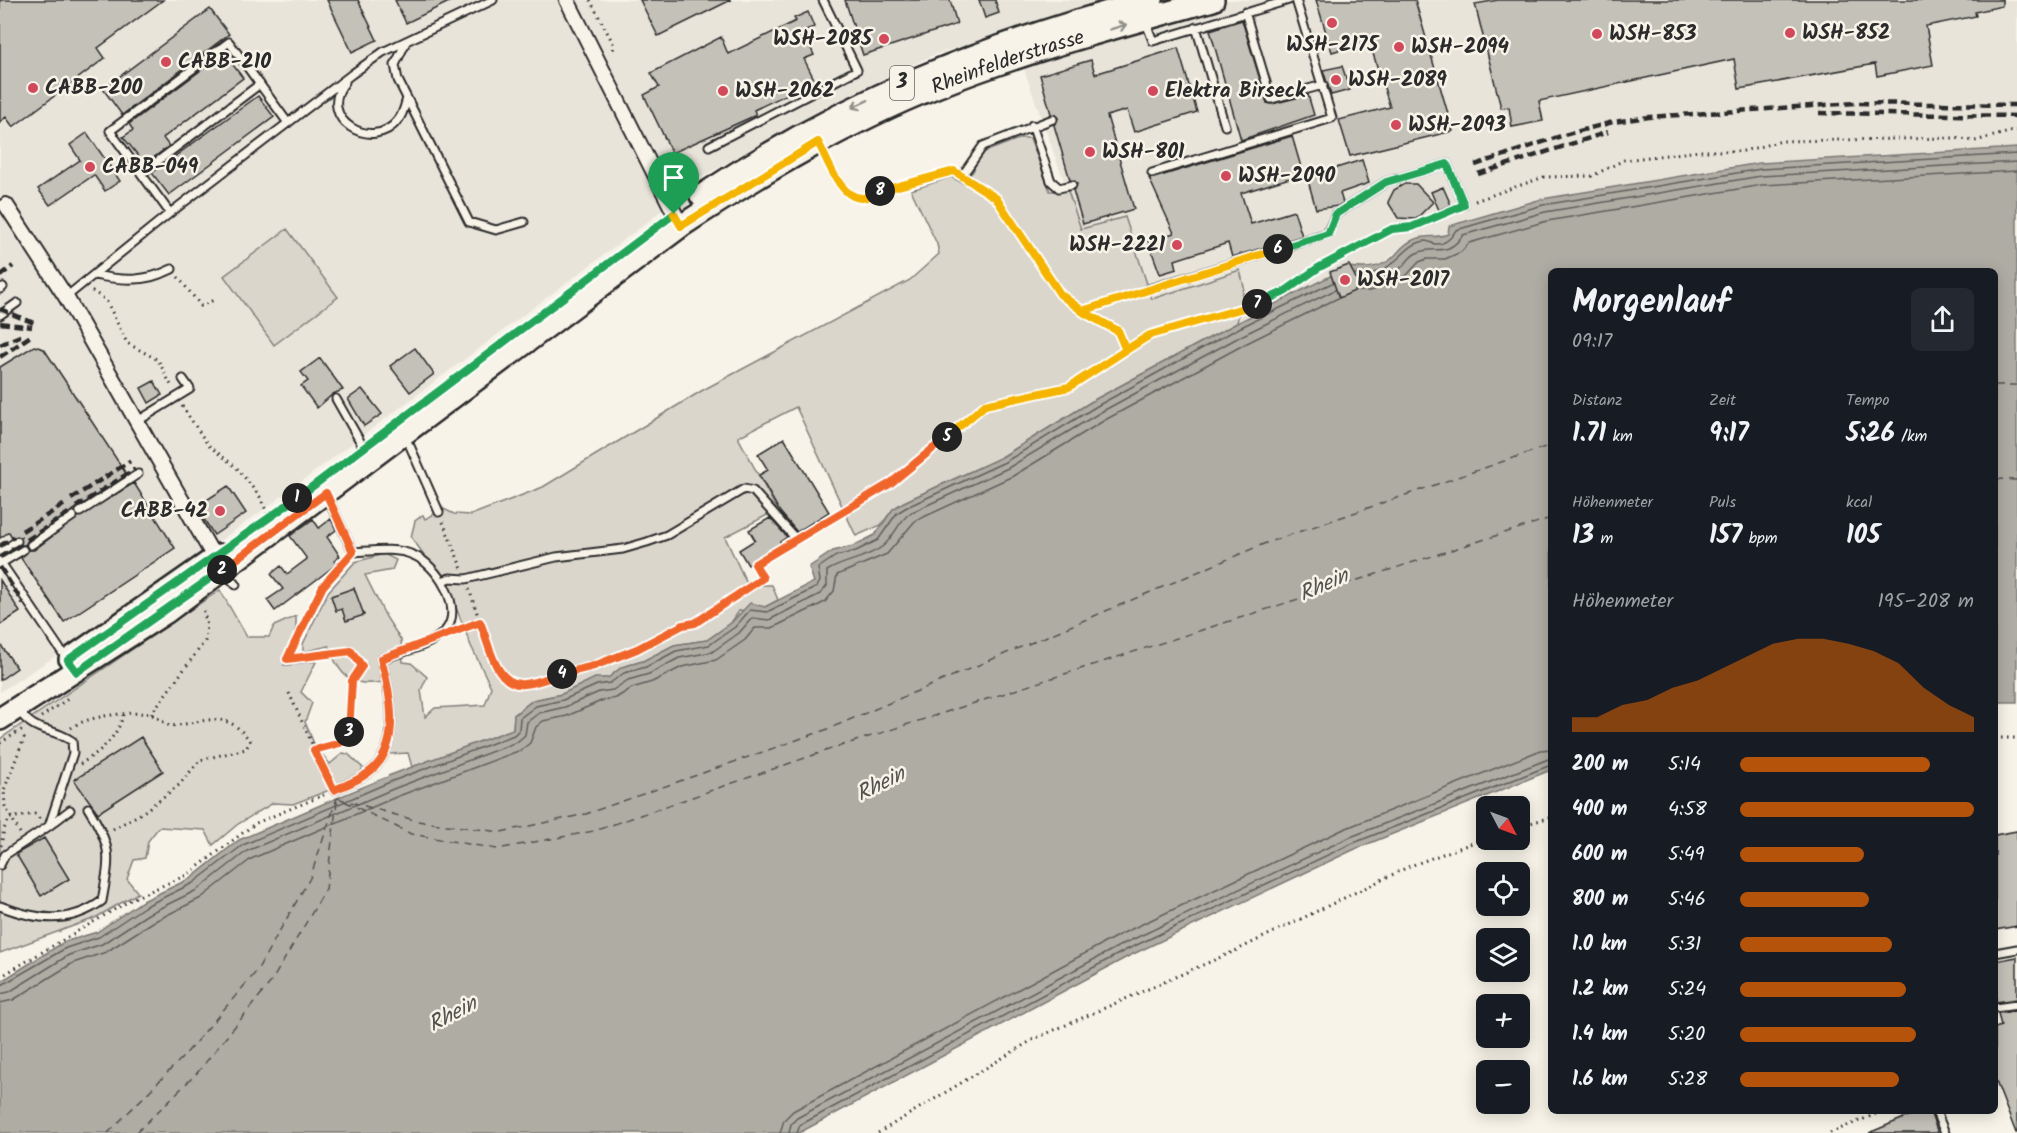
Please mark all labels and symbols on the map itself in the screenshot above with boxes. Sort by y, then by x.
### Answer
marker: WSH-2175 [1325,16,1339,30]
place label: WSH-852 [1802,17,1890,50]
place label: WSH-853 [1609,18,1697,51]
street label: Rheinfelderstrasse [926,21,1089,104]
one-way arrow [1108,21,1127,32]
place label: WSH-2085 [773,23,874,56]
marker: WSH-852 [1783,26,1797,40]
marker: WSH-853 [1590,27,1604,41]
place label: WSH-2175 [1286,29,1380,62]
place label: WSH-2094 [1411,31,1510,64]
marker: WSH-2085 [877,32,891,46]
marker: WSH-2094 [1392,40,1406,54]
place label: CABB-210 [178,46,271,79]
marker: CABB-210 [159,55,173,69]
place label: WSH-2089 [1348,64,1447,97]
road number: 3 [890,66,914,100]
place label: CABB-200 [45,72,143,105]
marker: WSH-2089 [1329,73,1343,87]
place label: WSH-2062 [735,75,835,108]
place label: Elektra Birseck [1165,75,1306,108]
marker: CABB-200 [26,81,40,95]
marker: WSH-2062 [716,84,730,98]
marker: Elektra Birseck [1146,84,1160,98]
one-way arrow [851,98,869,110]
place label: WSH-2093 [1408,109,1507,142]
marker: WSH-2093 [1389,118,1403,132]
place label: WSH-801 [1102,136,1185,169]
marker: WSH-801 [1083,145,1097,159]
place label: CABB-049 [102,151,199,184]
pin [648,152,699,214]
marker: CABB-049 [83,160,97,174]
place label: WSH-2090 [1238,160,1336,193]
marker: WSH-2090 [1219,169,1233,183]
pin: 8 [865,176,895,206]
place label: WSH-2221 [1069,229,1166,262]
pin: 6 [1263,234,1293,264]
marker: WSH-2221 [1170,238,1184,252]
place label: WSH-2017 [1357,264,1450,297]
marker: WSH-2017 [1338,273,1352,287]
pin: 7 [1242,289,1272,319]
pin: 5 [932,422,962,452]
pin: 1 [282,483,312,513]
place label: CABB-42 [121,495,208,528]
marker: CABB-42 [213,504,227,518]
pin: 2 [207,555,237,585]
water label: Rhein [1293,559,1357,612]
pin: 4 [547,659,577,689]
pin: 3 [334,717,364,747]
water label: Rhein [850,757,914,812]
north arrow [1476,796,1530,850]
water label: Rhein [422,986,486,1043]

